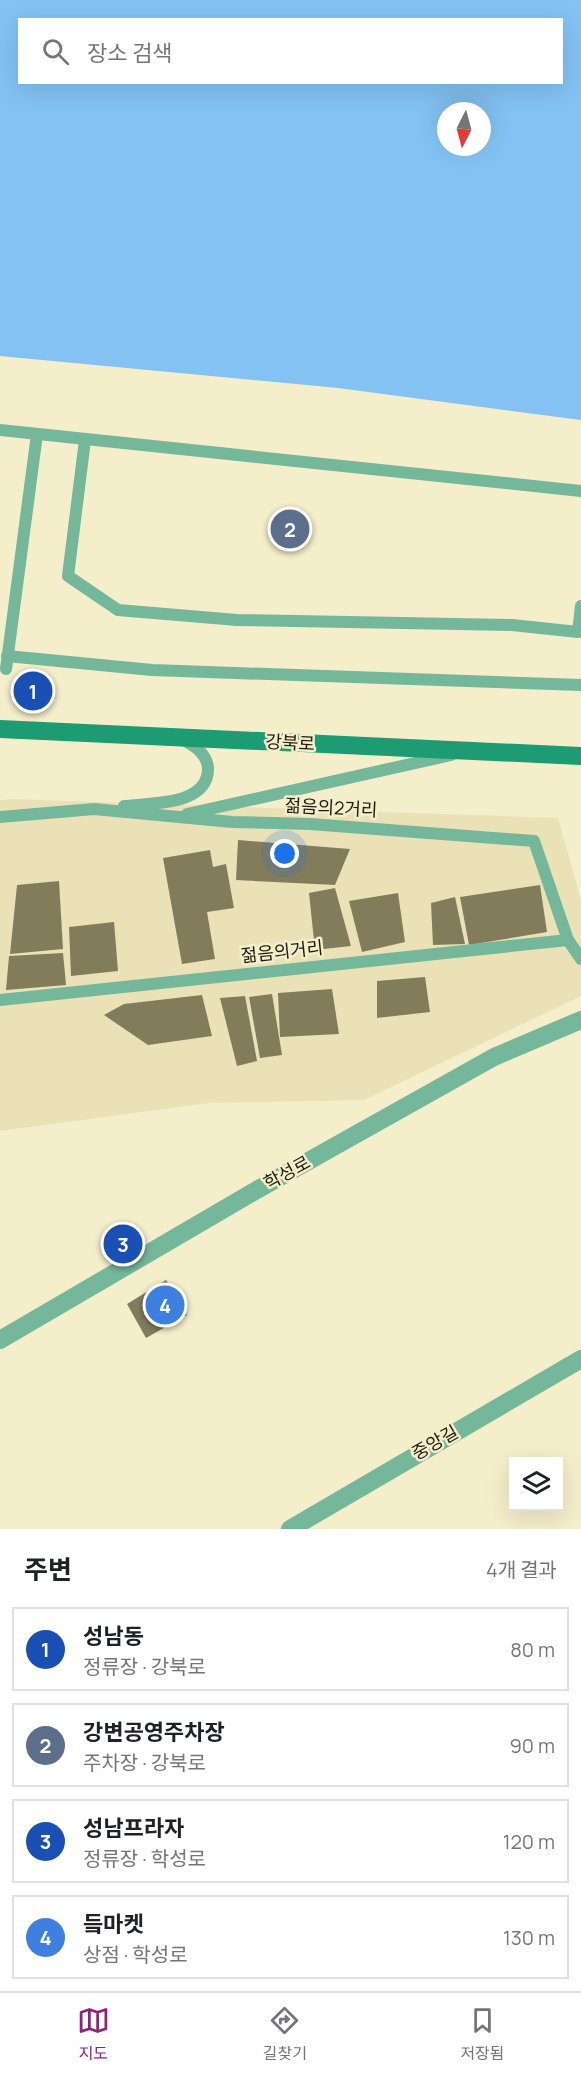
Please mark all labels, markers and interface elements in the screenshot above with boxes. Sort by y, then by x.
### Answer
search box [18,18,563,84]
icon: search [39,35,72,68]
text: 장소 검색 [87,38,172,68]
north arrow [437,102,491,156]
pin: 2 [270,506,310,552]
pin: 1 [14,668,52,714]
street label: 강북로 [265,729,315,755]
street label: 젊음의2거리 [284,793,378,821]
your location [270,839,299,868]
street label: 젊음의거리 [239,935,324,967]
street label: 학성로 [259,1150,314,1195]
pin: 3 [104,1222,142,1266]
pin: 4 [146,1282,184,1328]
street label: 중앙길 [407,1419,462,1465]
map controls [509,1457,563,1511]
button: layers [509,1457,563,1511]
text: 주변 [24,1551,72,1587]
text: 4개 결과 [486,1556,557,1583]
text: 성남동 [83,1621,144,1651]
text: 1 [41,1636,50,1663]
text: 80 m [510,1636,555,1663]
text: 정류장 · 강북로 [83,1653,206,1680]
text: 강변공영주차장 [83,1717,225,1747]
text: 2 [40,1732,51,1759]
text: 90 m [509,1732,555,1759]
text: 주차장 · 강북로 [83,1749,206,1776]
text: 성남프라자 [83,1813,184,1843]
text: 3 [40,1828,51,1855]
text: 120 m [503,1828,555,1855]
text: 정류장 · 학성로 [83,1845,206,1872]
text: 듴마켓 [83,1909,144,1939]
text: 4 [39,1924,52,1951]
text: 130 m [503,1924,555,1951]
text: 상점 · 학성로 [83,1941,188,1968]
tab: 지도 [77,2004,110,2064]
tab: 길찾기 [263,2004,307,2064]
tab: 저장됨 [460,2004,504,2064]

